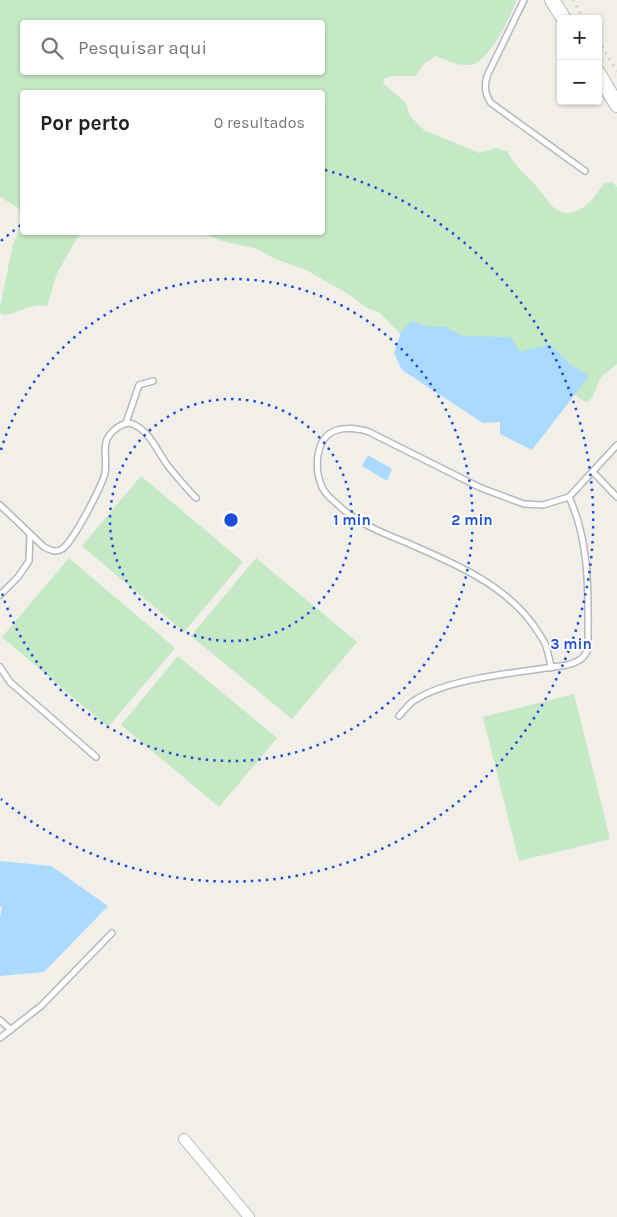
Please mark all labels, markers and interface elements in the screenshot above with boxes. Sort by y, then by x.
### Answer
map controls [557,15,602,105]
button: + [557,15,602,60]
search box [20,20,325,75]
icon: search [38,34,66,62]
text: Pesquisar aqui [78,37,207,59]
button: − [557,60,602,105]
text: Por perto [40,111,130,135]
text: 0 resultados [214,113,305,132]
centre of rings [222,511,240,529]
text: 1 min [333,511,371,529]
text: 2 min [451,511,493,529]
text: 3 min [550,635,592,653]

